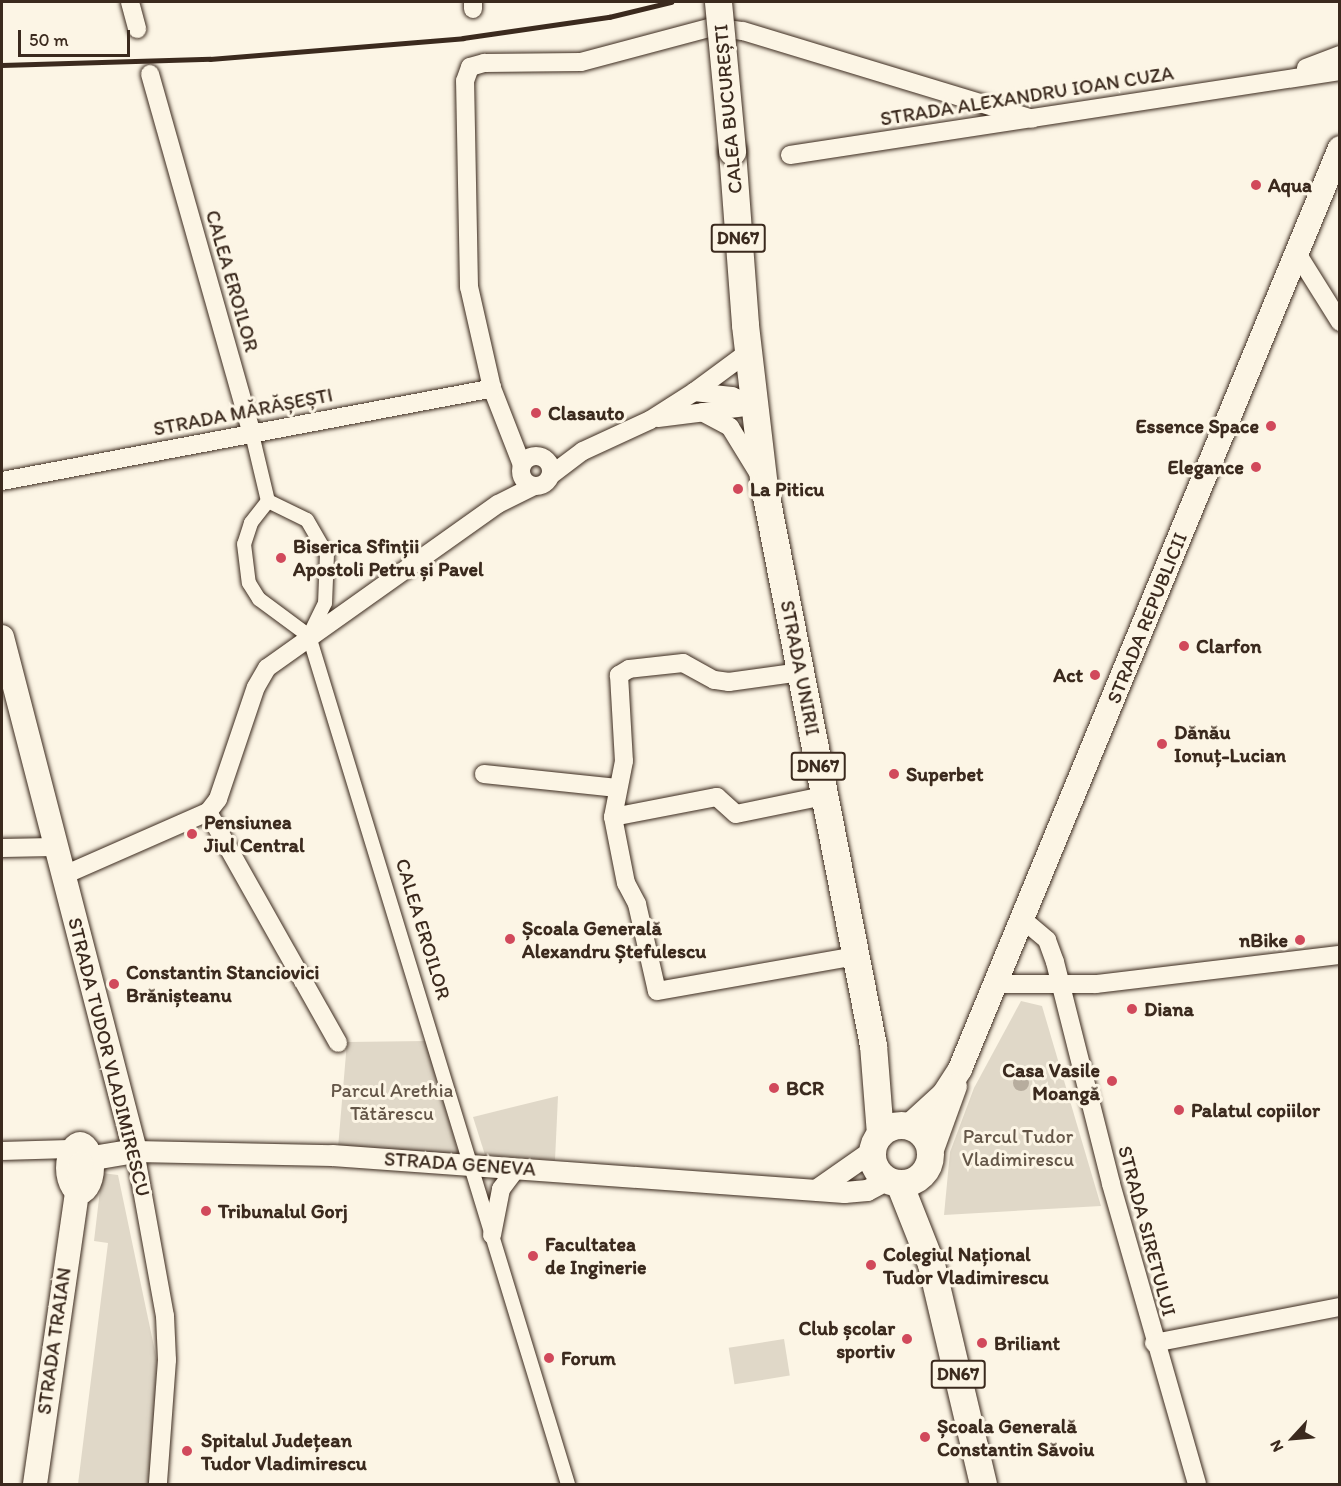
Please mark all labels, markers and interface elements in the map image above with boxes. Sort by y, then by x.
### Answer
scale bar [21,18,134,56]
street label: CALEA BUCUREȘTI [709,23,747,195]
text: 50 m [29,29,69,51]
street label: STRADA ALEXANDRU IOAN CUZA [878,61,1176,131]
place label: Aqua [1268,173,1312,197]
marker: Aqua [1249,178,1263,192]
street label: CALEA EROILOR [200,207,264,355]
road number: DN67 [710,223,766,253]
street label: STRADA MĂRĂȘEȘTI [151,383,335,441]
place label: Clasauto [548,401,625,425]
marker: Clasauto [529,406,543,420]
place label: Essence Space [1135,414,1259,438]
marker: Essence Space [1264,419,1278,433]
place label: Elegance [1167,455,1244,479]
marker: Elegance [1249,460,1263,474]
place label: La Piticu [750,477,824,501]
marker: La Piticu [731,482,745,496]
street label: STRADA REPUBLICII [1102,529,1192,707]
place label: Biserica Sfinții Apostoli Petru și Pavel [293,534,483,581]
marker: Biserica Sfinții Apostoli Petru și Pavel [274,551,288,565]
street label: STRADA UNIRII [775,598,825,738]
place label: Clarfon [1196,634,1262,658]
marker: Clarfon [1177,639,1191,653]
place label: Act [1053,663,1083,687]
marker: Act [1088,668,1102,682]
place label: Dănău Ionuț-Lucian [1174,720,1286,767]
marker: Dănău Ionuț-Lucian [1155,737,1169,751]
road number: DN67 [790,751,846,781]
place label: Superbet [906,762,984,786]
marker: Superbet [887,767,901,781]
place label: Pensiunea Jiul Central [204,810,305,857]
marker: Pensiunea Jiul Central [185,827,199,841]
street label: CALEA EROILOR [390,856,456,1002]
place label: Școala Generală Alexandru Ștefulescu [522,916,706,963]
street label: STRADA TUDOR VLADIMIRESCU [63,917,155,1197]
place label: nBike [1239,928,1288,952]
marker: Școala Generală Alexandru Ștefulescu [503,932,517,946]
marker: nBike [1293,933,1307,947]
place label: Constantin Stanciovici Brănișteanu [126,960,319,1007]
marker: Constantin Stanciovici Brănișteanu [107,977,121,991]
place label: Diana [1144,997,1194,1021]
marker: Diana [1125,1002,1139,1016]
place label: Casa Vasile Moangă [1003,1058,1100,1105]
marker: Casa Vasile Moangă [1105,1074,1119,1088]
place label: BCR [786,1076,824,1100]
park label: Parcul Arethia Tătărescu [330,1078,454,1125]
marker: BCR [767,1081,781,1095]
place label: Palatul copiilor [1191,1098,1320,1122]
marker: Palatul copiilor [1172,1103,1186,1117]
park label: Parcul Tudor Vladimirescu [962,1125,1074,1172]
street label: STRADA SIRETULUI [1113,1144,1181,1318]
street label: STRADA GENEVA [383,1147,537,1181]
place label: Tribunalul Gorj [218,1199,348,1223]
marker: Tribunalul Gorj [199,1204,213,1218]
place label: Facultatea de Inginerie [545,1232,647,1279]
place label: Colegiul Național Tudor Vladimirescu [883,1242,1049,1289]
marker: Facultatea de Inginerie [526,1249,540,1263]
marker: Colegiul Național Tudor Vladimirescu [864,1258,878,1272]
street label: STRADA TRAIAN [32,1267,76,1415]
place label: Club școlar sportiv [799,1316,895,1363]
place label: Briliant [994,1331,1060,1355]
marker: Club școlar sportiv [900,1332,914,1346]
marker: Briliant [975,1336,989,1350]
place label: Forum [561,1346,616,1370]
marker: Forum [542,1351,556,1365]
road number: DN67 [930,1359,986,1389]
north arrow [1263,1408,1323,1468]
place label: Școala Generală Constantin Săvoiu [937,1414,1094,1461]
place label: Spitalul Județean Tudor Vladimirescu [201,1428,367,1475]
marker: Școala Generală Constantin Săvoiu [918,1430,932,1444]
text: N [1265,1437,1287,1455]
marker: Spitalul Județean Tudor Vladimirescu [178,1442,196,1460]

